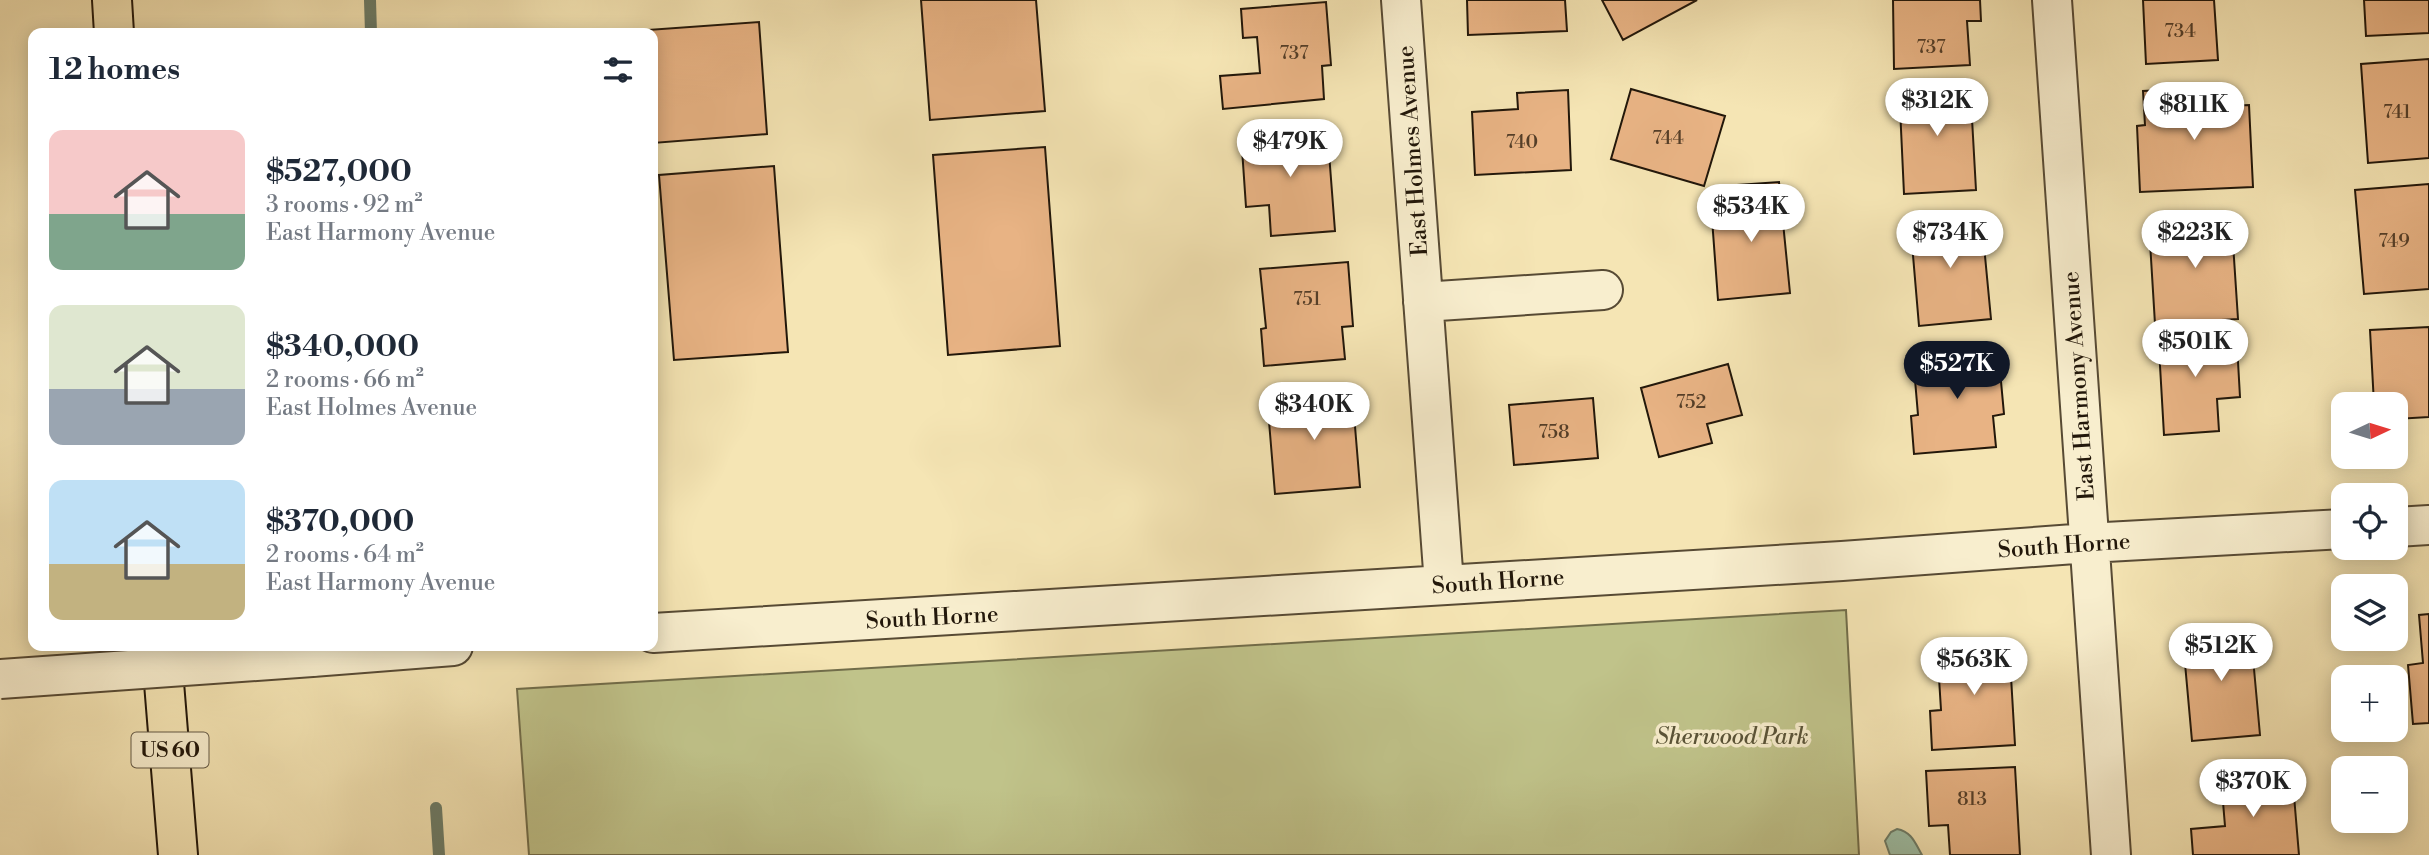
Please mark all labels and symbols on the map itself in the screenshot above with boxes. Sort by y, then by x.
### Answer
house number: 734 [2164,19,2196,43]
house number: 737 [1916,35,1946,59]
house number: 737 [1279,41,1309,65]
street label: East Holmes Avenue [1392,45,1434,257]
pin: $312K [1888,78,1986,138]
pin: $811K [2145,82,2243,142]
house number: 741 [2383,100,2411,124]
pin: $479K [1241,120,1339,179]
house number: 744 [1652,126,1684,150]
house number: 740 [1506,130,1538,154]
pin: $534K [1702,184,1800,244]
pin: $734K [1901,210,1999,270]
pin: $223K [2146,210,2244,270]
house number: 749 [2378,229,2410,253]
street label: East Harmony Avenue [2057,271,2101,501]
house number: 751 [1293,287,1321,311]
pin: $501K [2146,320,2244,379]
pin: $527K [1908,342,2006,401]
pin: $340K [1265,382,1363,442]
house number: 752 [1676,390,1706,414]
north arrow [2331,392,2408,469]
house number: 758 [1538,420,1570,444]
street label: South Horne [1997,527,2131,565]
street label: South Horne [1431,563,1565,601]
street label: South Horne [865,601,999,635]
pin: $512K [2172,624,2270,683]
pin: $563K [1925,638,2023,697]
park label: Sherwood Park [1655,723,1809,751]
road number: US 60 [132,732,208,768]
pin: $370K [2204,760,2302,819]
house number: 813 [1957,787,1987,811]

